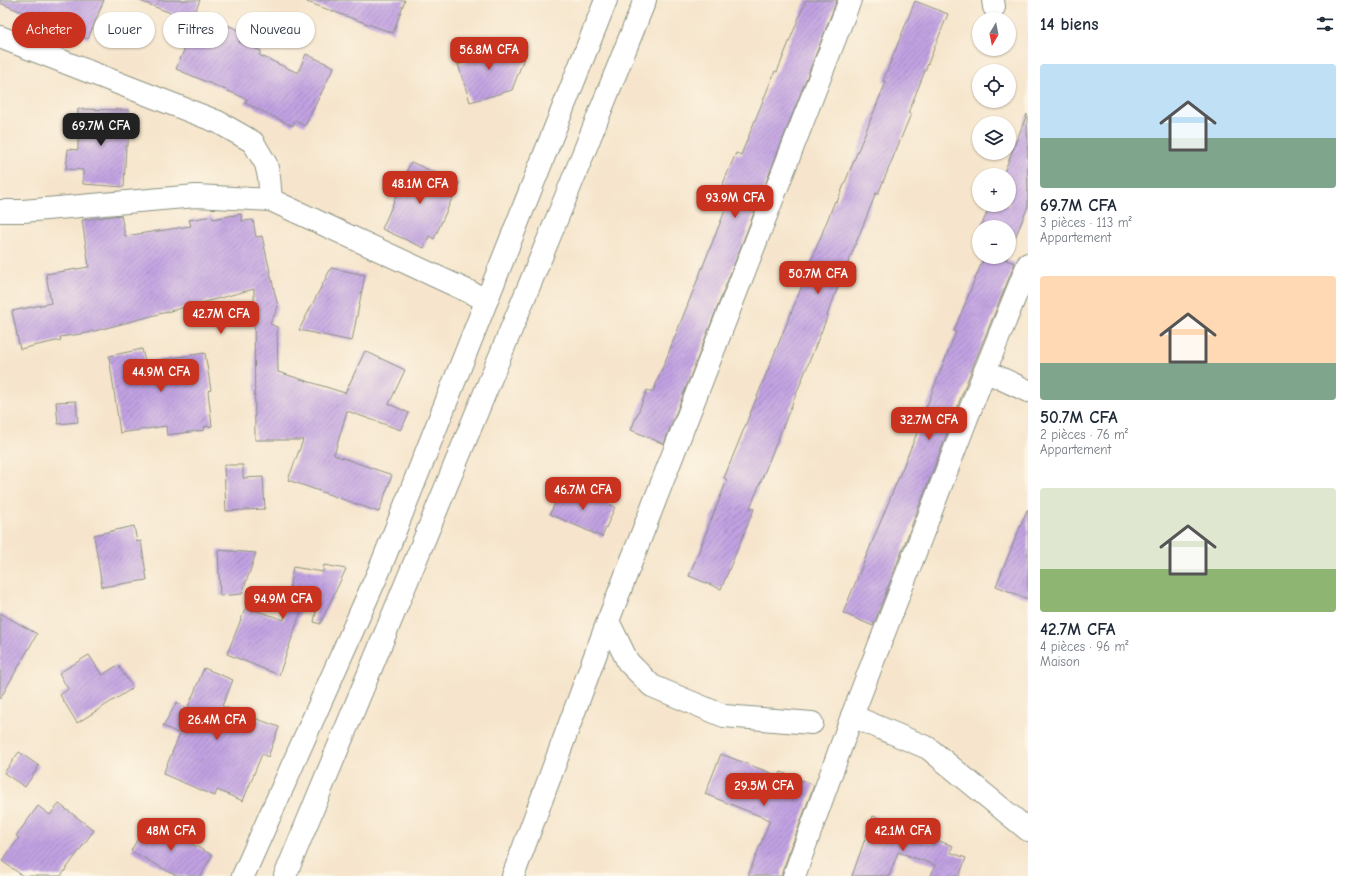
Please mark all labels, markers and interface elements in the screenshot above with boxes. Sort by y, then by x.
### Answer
chip: Acheter [12,12,86,48]
chip: Louer [94,12,155,48]
chip: Filtres [163,12,228,48]
chip: Nouveau [236,12,315,48]
north arrow [972,12,1016,56]
map controls [972,12,1016,264]
icon: filters [1314,13,1336,35]
text: 14 biens [1040,15,1098,34]
pin: 56.8M CFA [443,37,535,71]
text: 56.8M CFA [459,42,519,57]
button: locate [972,64,1016,108]
icon: home [1152,90,1224,162]
pin: 69.7M CFA [55,113,147,147]
button: layers [972,116,1016,160]
text: 69.7M CFA [72,118,130,133]
button: + [972,168,1016,212]
pin: 48.1M CFA [374,171,466,205]
text: 48.1M CFA [391,176,449,191]
pin: 93.9M CFA [689,185,781,219]
text: 93.9M CFA [705,190,765,205]
text: 69.7M CFA [1040,196,1117,215]
text: 3 pièces · 113 m² [1040,215,1132,230]
button: − [972,220,1016,264]
text: Appartement [1040,230,1111,245]
pin: 50.7M CFA [772,261,864,295]
text: 50.7M CFA [788,266,848,281]
pin: 42.7M CFA [175,301,267,335]
icon: home [1152,302,1224,374]
text: 42.7M CFA [192,306,250,321]
pin: 44.9M CFA [115,359,207,393]
text: 44.9M CFA [132,364,190,379]
pin: 32.7M CFA [883,407,975,441]
text: 50.7M CFA [1040,408,1118,427]
text: 32.7M CFA [900,412,958,427]
text: 2 pièces · 76 m² [1040,427,1128,442]
text: Appartement [1040,442,1111,457]
pin: 46.7M CFA [537,477,629,511]
text: 46.7M CFA [554,482,612,497]
icon: home [1152,514,1224,586]
pin: 94.9M CFA [237,586,329,620]
text: 94.9M CFA [254,591,312,606]
text: 42.7M CFA [1040,620,1115,639]
text: 4 pièces · 96 m² [1040,639,1128,654]
text: Maison [1040,654,1080,669]
pin: 26.4M CFA [171,707,263,741]
text: 26.4M CFA [188,712,246,727]
pin: 29.5M CFA [718,773,810,807]
text: 29.5M CFA [734,778,794,793]
pin: 48M CFA [134,818,208,852]
pin: 42.1M CFA [857,818,949,852]
text: 48M CFA [146,823,196,838]
text: 42.1M CFA [875,823,931,838]

